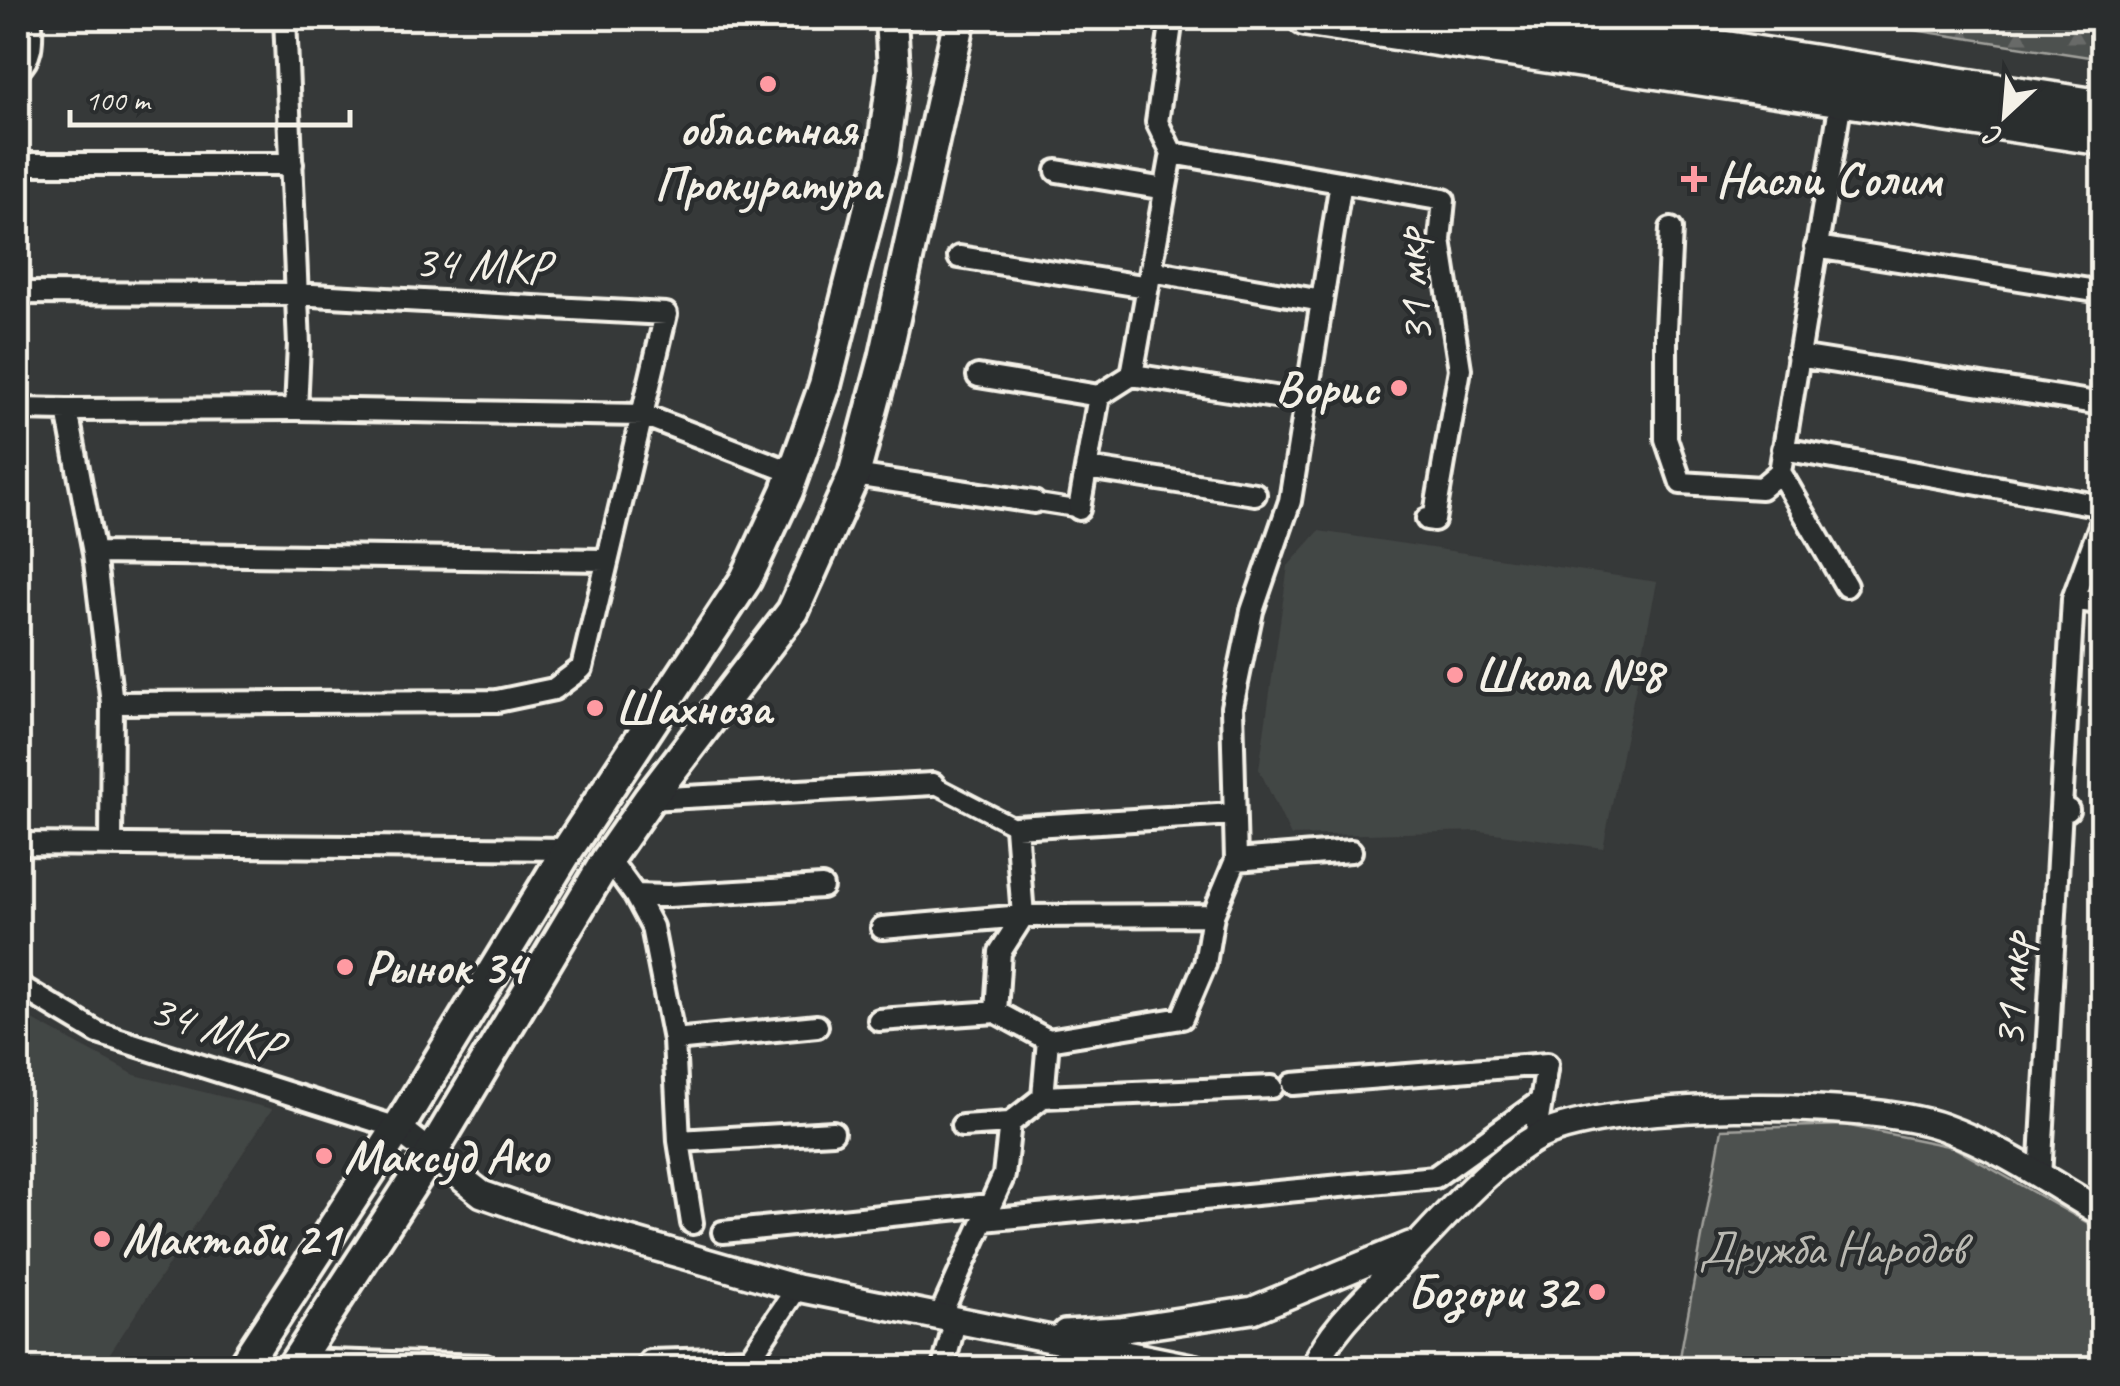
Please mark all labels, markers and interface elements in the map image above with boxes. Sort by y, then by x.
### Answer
scale bar [70,65,350,127]
north arrow [1955,65,2055,165]
marker: областная Прокуратура [757,73,779,95]
text: 100 m [85,81,152,119]
place label: областная Прокуратура [655,99,884,214]
text: С [1977,117,2008,156]
place label: Насли Солим [1716,149,1944,209]
marker: Насли Солим [1681,166,1707,192]
street label: 31 мкр [1377,223,1447,346]
street label: 34 МКР [413,230,558,298]
place label: Ворис [1275,358,1382,418]
marker: Ворис [1388,377,1410,399]
place label: Школа №8 [1475,645,1668,705]
marker: Школа №8 [1444,664,1466,686]
place label: Шахноза [615,678,775,738]
marker: Шахноза [584,697,606,719]
street label: 31 мкр [1978,928,2044,1049]
place label: Рынок 34 [365,937,531,997]
marker: Рынок 34 [334,956,356,978]
street label: 34 МКР [142,978,296,1079]
place label: Максуд Ако [344,1126,551,1186]
marker: Максуд Ако [313,1145,335,1167]
place label: Мактаби 21 [122,1209,345,1269]
park label: Дружба Народов [1699,1218,1974,1278]
marker: Мактаби 21 [91,1228,113,1250]
place label: Бозори 32 [1407,1262,1581,1324]
marker: Бозори 32 [1586,1281,1608,1303]

